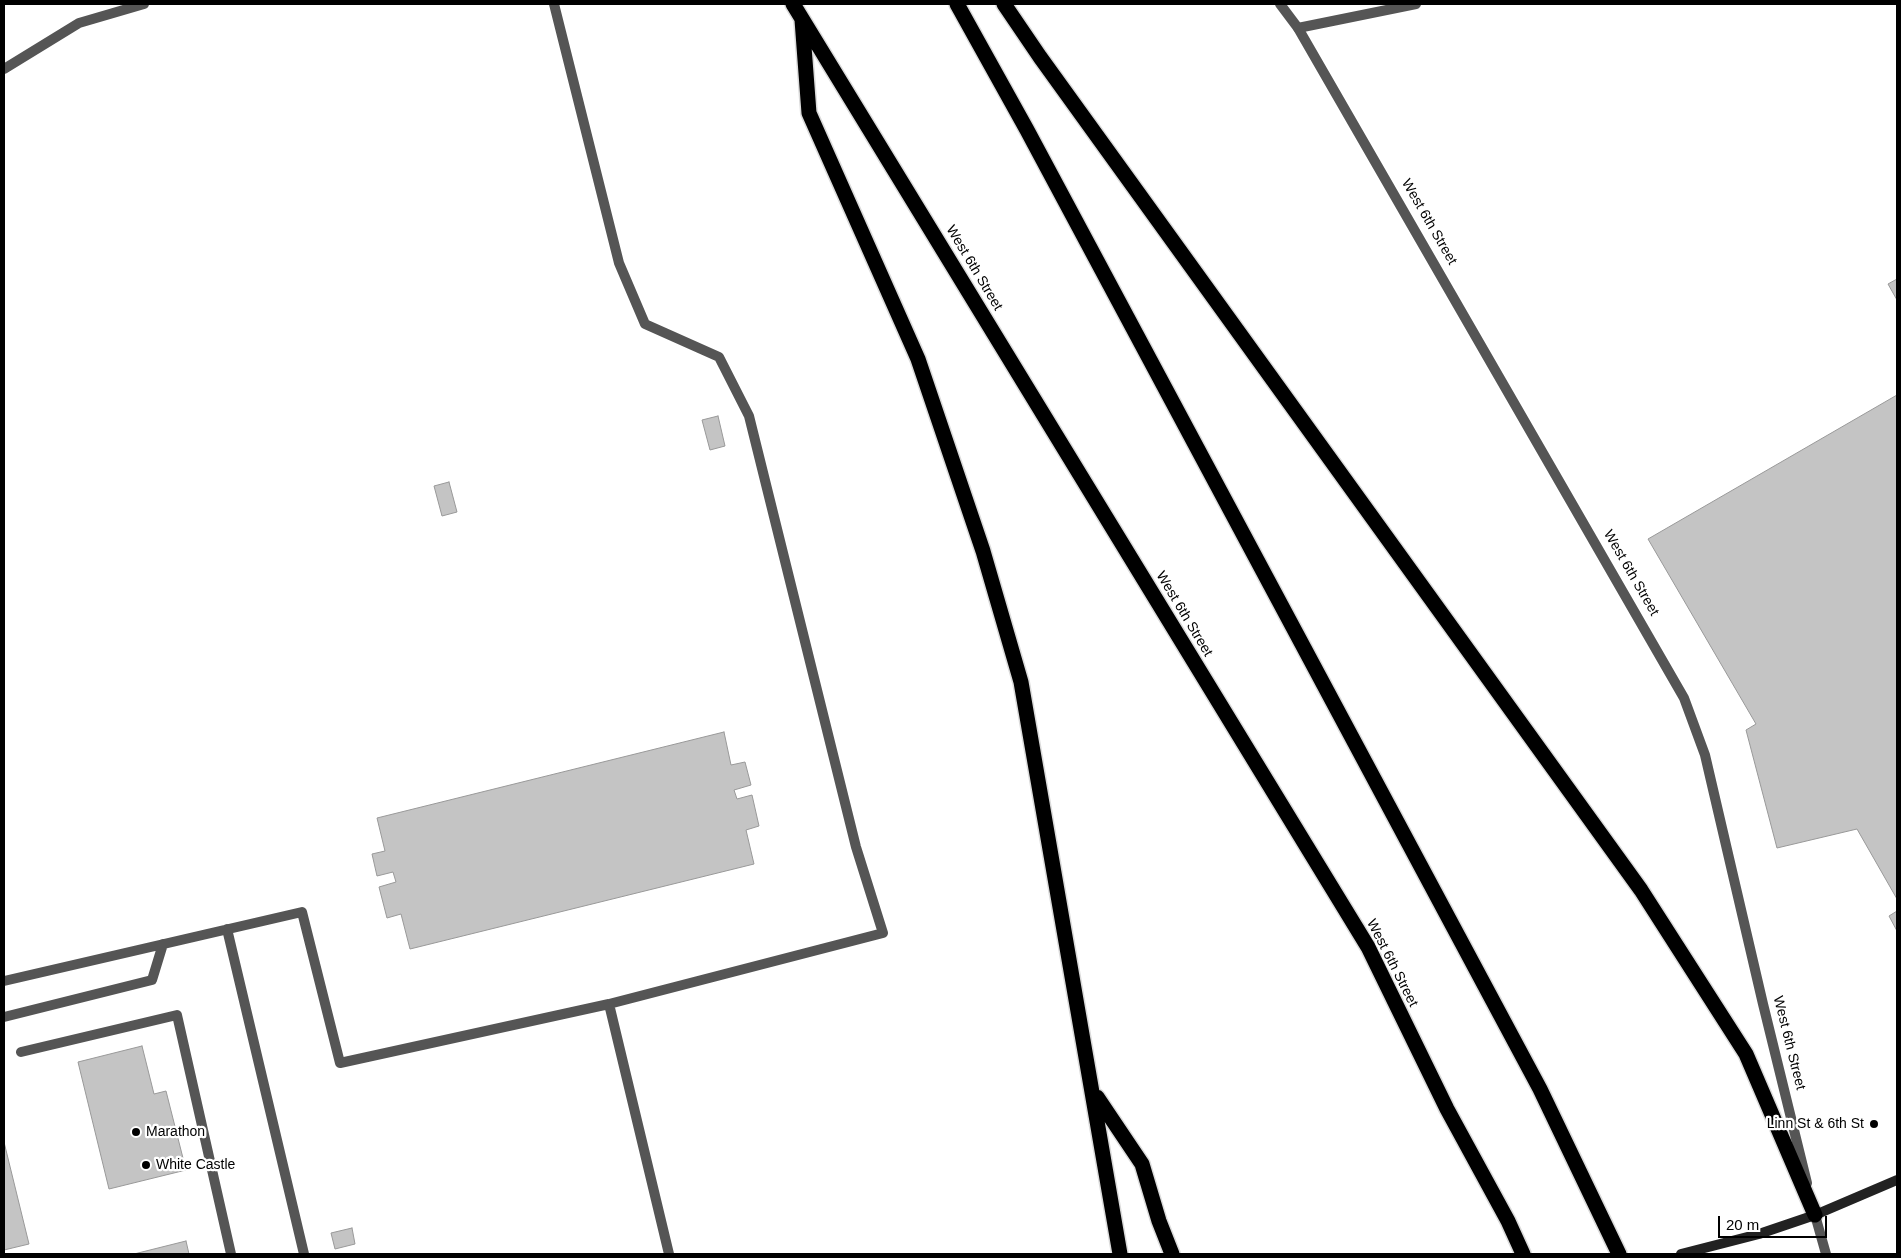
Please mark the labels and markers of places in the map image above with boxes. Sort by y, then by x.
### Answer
place label: Linn St & 6th St [1767,1116,1864,1132]
marker: Linn St & 6th St [1868,1118,1880,1130]
place label: Marathon [146,1124,205,1140]
marker: Marathon [130,1126,142,1138]
place label: White Castle [156,1157,235,1173]
marker: White Castle [140,1159,152,1171]

